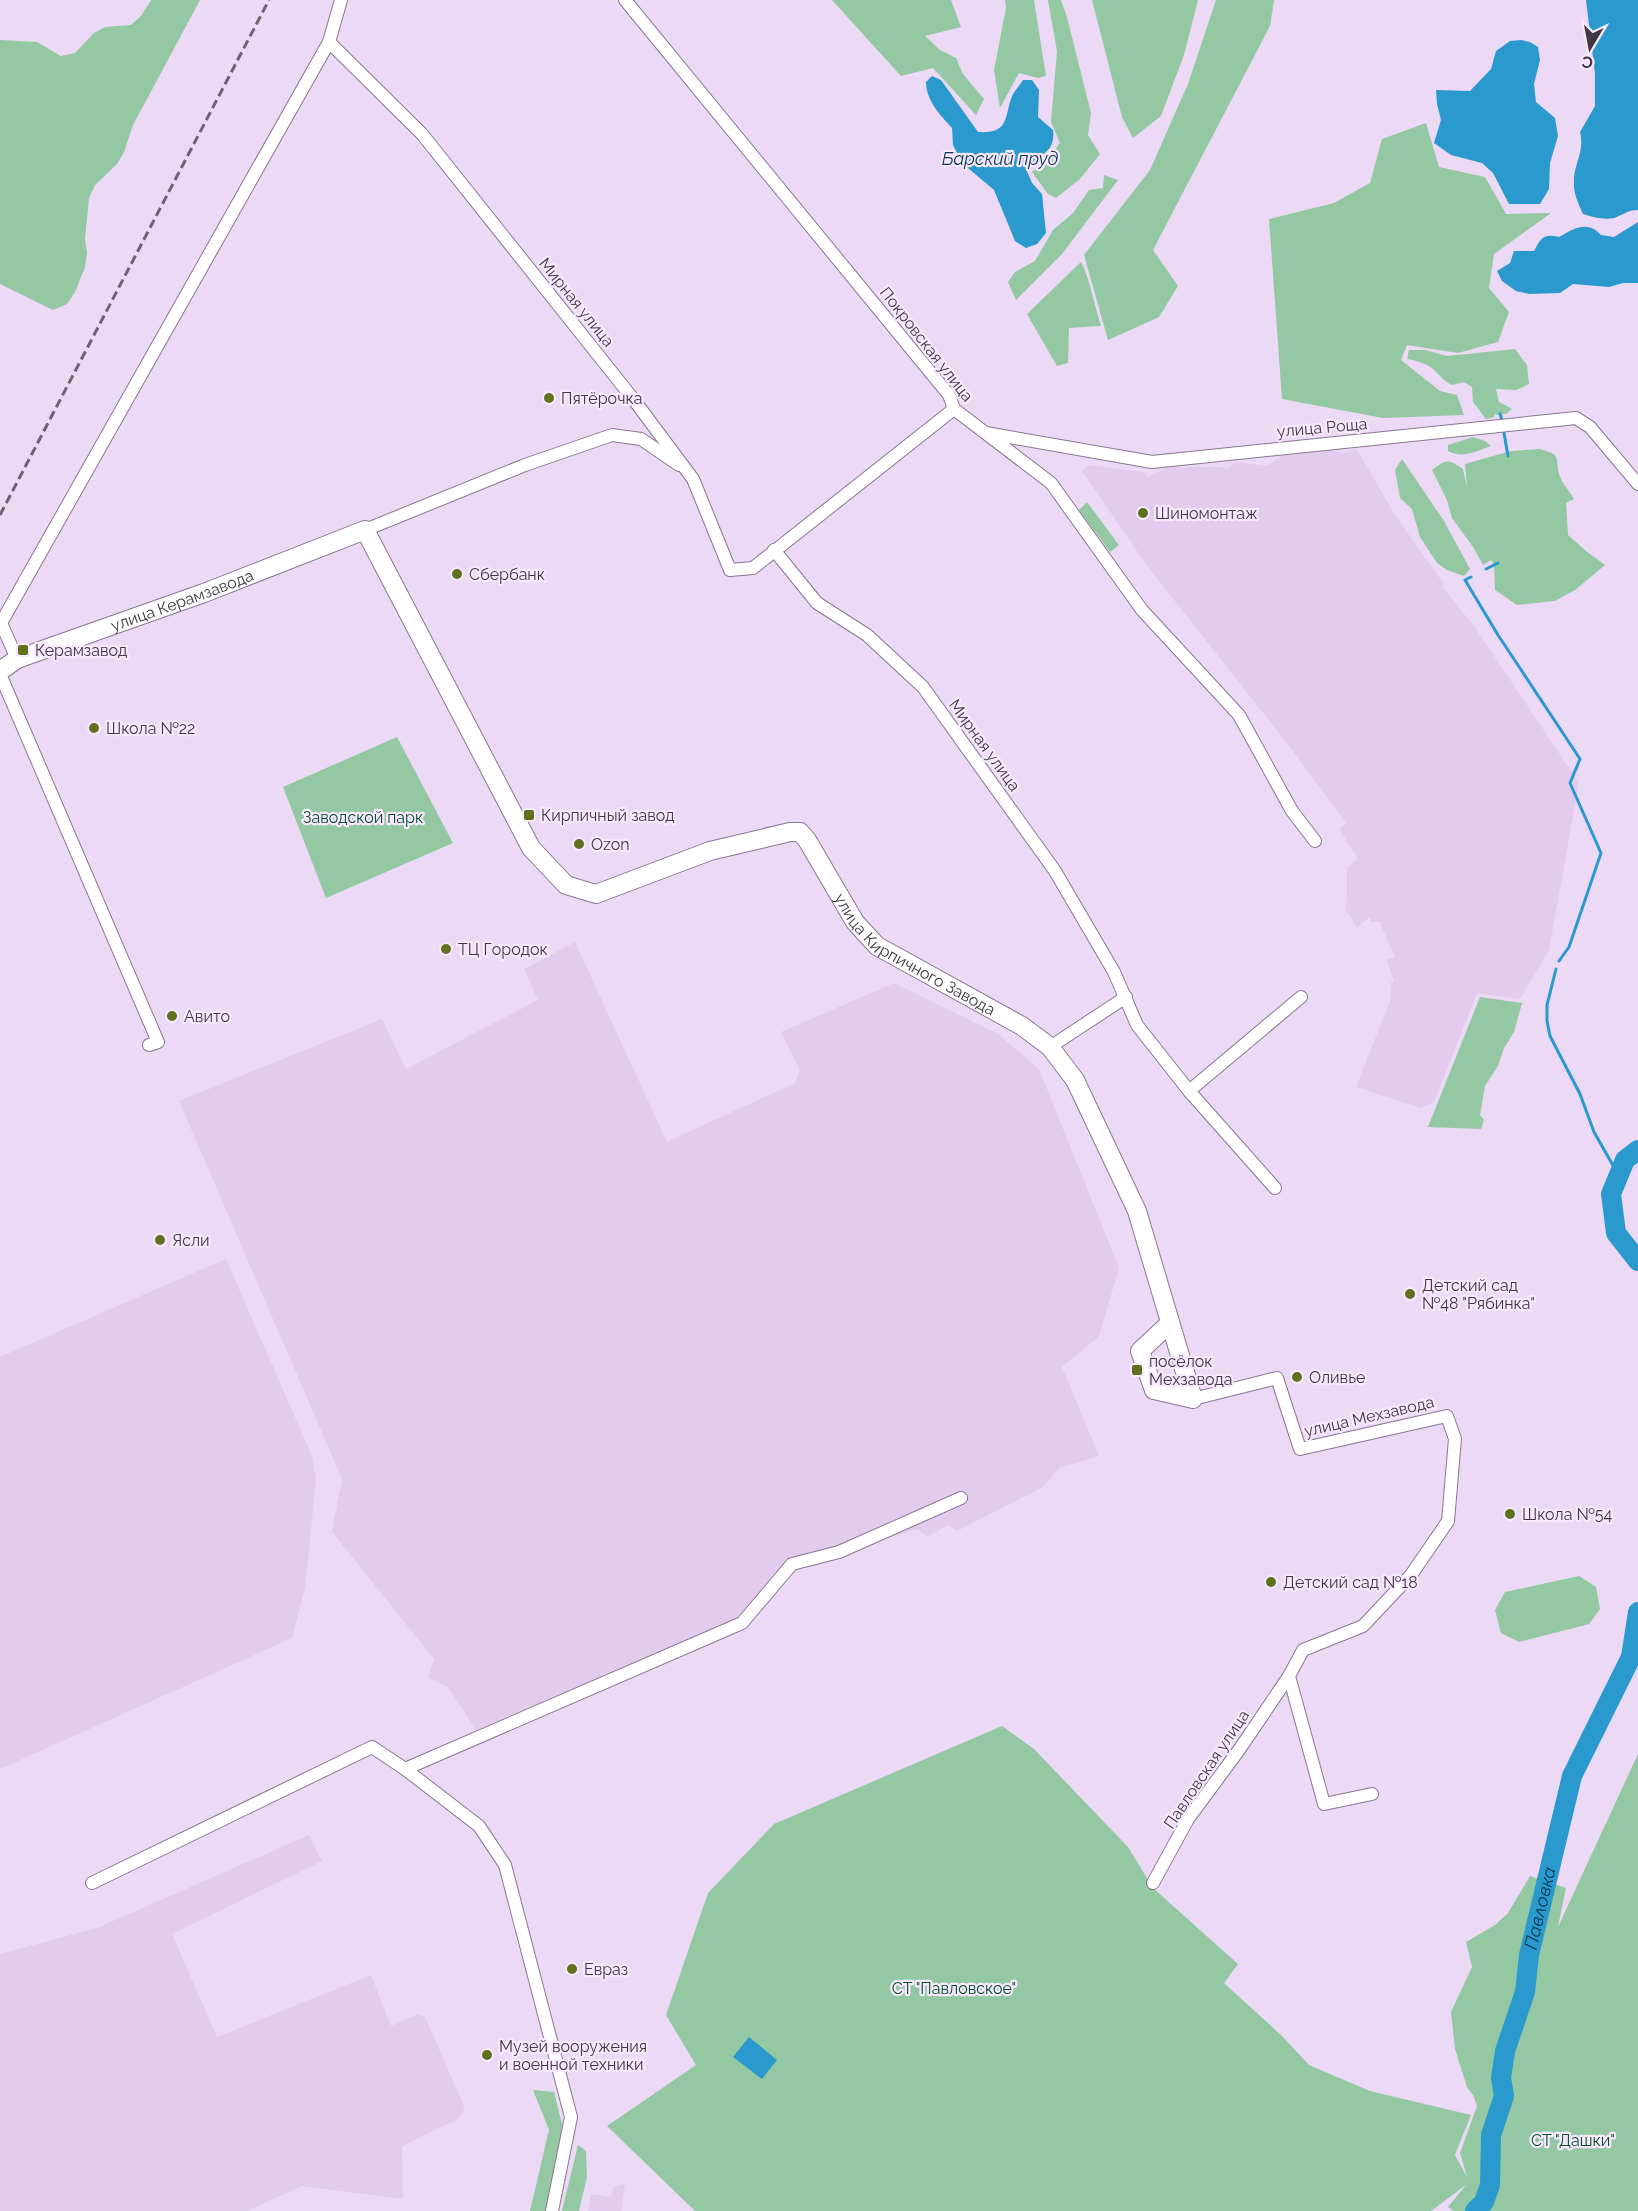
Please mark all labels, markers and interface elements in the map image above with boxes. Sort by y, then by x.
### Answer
north arrow [1560,18,1620,78]
text: С [1580,52,1595,73]
water label: Барский пруд [942,148,1059,169]
street label: Мирная улица [535,254,618,351]
street label: Покровская улица [876,283,977,405]
place label: Пятёрочка [561,389,642,408]
marker: Пятёрочка [542,391,556,405]
street label: улица Роща [1276,414,1368,441]
place label: Шиномонтаж [1155,504,1258,523]
marker: Шиномонтаж [1136,506,1150,520]
place label: Сбербанк [469,565,545,584]
street label: улица Керамзавода [108,566,256,635]
marker: Сбербанк [450,567,464,581]
place label: Керамзавод [35,641,127,660]
marker: Керамзавод [16,643,30,657]
street label: Мирная улица [945,696,1024,795]
place label: Школа №22 [106,719,195,738]
marker: Школа №22 [87,721,101,735]
place label: Кирпичный завод [541,806,675,825]
park label: Заводской парк [303,808,423,827]
marker: Кирпичный завод [522,808,536,822]
place label: Ozon [591,835,630,854]
marker: Ozon [572,837,586,851]
street label: улица Кирпичного Завода [830,890,999,1019]
place label: ТЦ Городок [458,940,548,959]
marker: ТЦ Городок [439,942,453,956]
place label: Авито [184,1007,230,1026]
marker: Авито [165,1009,179,1023]
place label: Ясли [172,1231,210,1250]
marker: Ясли [153,1233,167,1247]
place label: Детский сад №48 "Рябинка" [1422,1276,1535,1313]
marker: Детский сад №48 "Рябинка" [1403,1287,1417,1301]
place label: посёлок Мехзавода [1149,1352,1233,1389]
marker: посёлок Мехзавода [1130,1363,1144,1377]
place label: Оливье [1309,1368,1365,1387]
marker: Оливье [1290,1370,1304,1384]
street label: улица Мехзавода [1302,1392,1436,1441]
place label: Школа №54 [1522,1505,1612,1524]
marker: Школа №54 [1503,1507,1517,1521]
place label: Детский сад №18 [1283,1573,1418,1592]
marker: Детский сад №18 [1264,1575,1278,1589]
street label: Павловская улица [1160,1706,1253,1832]
water label: Павловка [1520,1865,1560,1951]
place label: Евраз [584,1960,628,1979]
marker: Евраз [565,1962,579,1976]
park label: СТ "Павловское" [892,1979,1016,1998]
place label: Музей вооружения и военной техники [499,2037,647,2074]
marker: Музей вооружения и военной техники [480,2048,494,2062]
park label: СТ "Дашки" [1531,2131,1615,2150]

